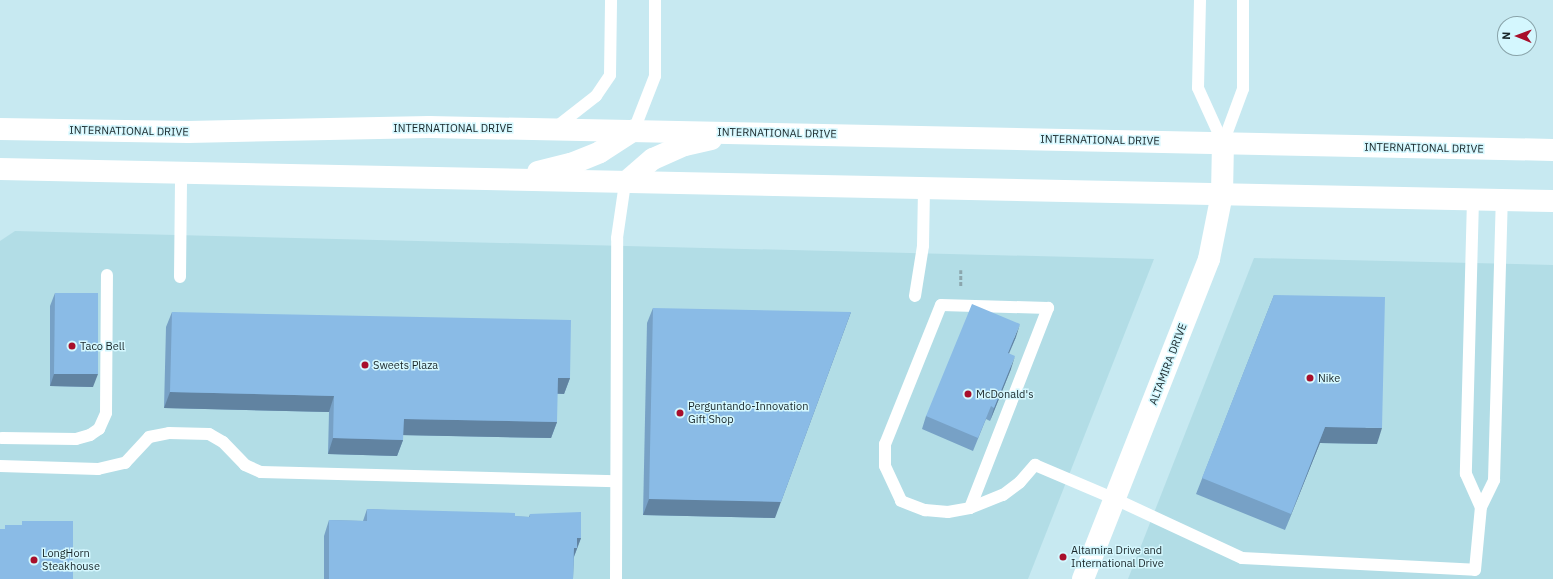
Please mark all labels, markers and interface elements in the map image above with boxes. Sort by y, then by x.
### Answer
north arrow [1497,16,1537,56]
text: N [1499,32,1513,40]
street label: INTERNATIONAL DRIVE [393,121,513,135]
street label: INTERNATIONAL DRIVE [69,123,189,139]
street label: INTERNATIONAL DRIVE [717,125,837,141]
street label: INTERNATIONAL DRIVE [1040,132,1160,148]
street label: INTERNATIONAL DRIVE [1364,140,1484,156]
street label: ALTAMIRA DRIVE [1146,321,1190,407]
place label: Taco Bell [80,339,125,353]
marker: Taco Bell [67,341,77,351]
place label: Sweets Plaza [373,358,438,372]
marker: Sweets Plaza [360,360,370,370]
place label: Nike [1318,371,1340,385]
marker: Nike [1305,373,1315,383]
place label: McDonald's [976,387,1034,401]
marker: McDonald's [963,389,973,399]
place label: Perguntando-Innovation Gift Shop [688,400,808,426]
marker: Perguntando-Innovation Gift Shop [675,408,685,418]
place label: Altamira Drive and International Drive [1071,544,1164,570]
place label: LongHorn Steakhouse [42,547,100,573]
marker: Altamira Drive and International Drive [1058,552,1068,562]
marker: LongHorn Steakhouse [29,555,39,565]

